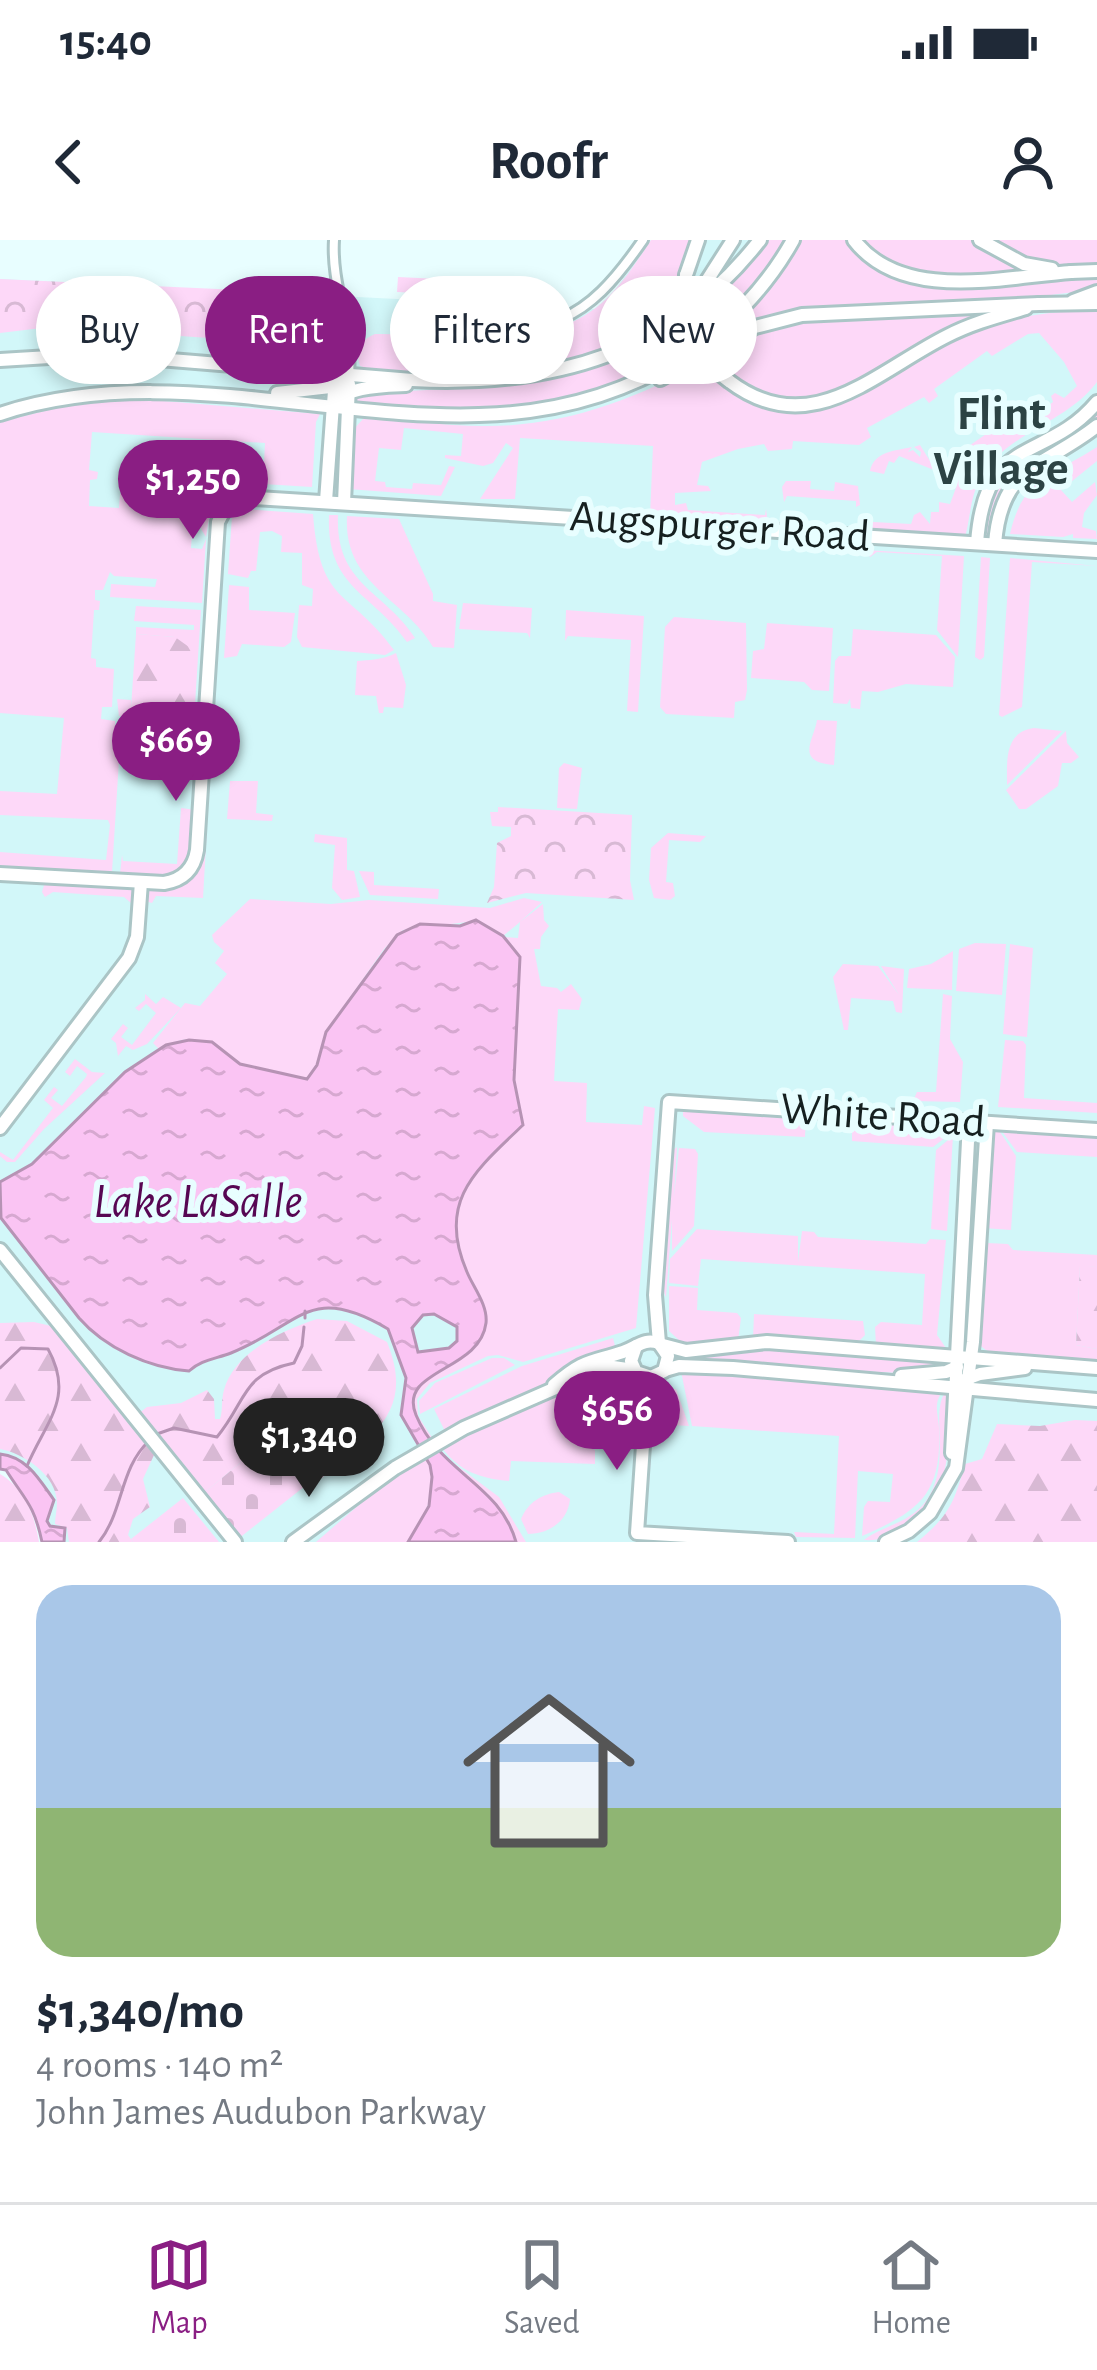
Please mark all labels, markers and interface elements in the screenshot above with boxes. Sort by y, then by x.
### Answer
text: 15:40 [60,19,152,64]
icon: back [36,129,102,195]
icon: person [995,129,1061,195]
text: Roofr [489,135,608,189]
chip: Buy [36,276,181,384]
chip: Rent [205,276,366,384]
chip: Filters [390,276,574,384]
chip: New [598,276,757,384]
district label: Flint Village [933,391,1069,494]
pin: $1,250 [95,440,291,542]
text: $1,250 [145,459,241,498]
street label: Augspurger Road [568,494,872,560]
pin: $669 [105,702,247,804]
text: $669 [139,721,213,760]
street label: White Road [779,1086,987,1146]
water label: Lake LaSalle [93,1179,303,1227]
pin: $656 [546,1371,688,1473]
text: $656 [581,1390,653,1429]
pin: $1,340 [211,1398,407,1500]
text: $1,340 [260,1417,358,1456]
icon: home [441,1663,657,1879]
text: $1,340/mo [36,1986,244,2037]
text: 4 rooms · 140 m² [36,2046,283,2085]
text: John James Audubon Parkway [36,2093,486,2132]
tab: Map [146,2232,212,2344]
tab: Saved [504,2232,580,2344]
tab: Home [872,2232,951,2344]

